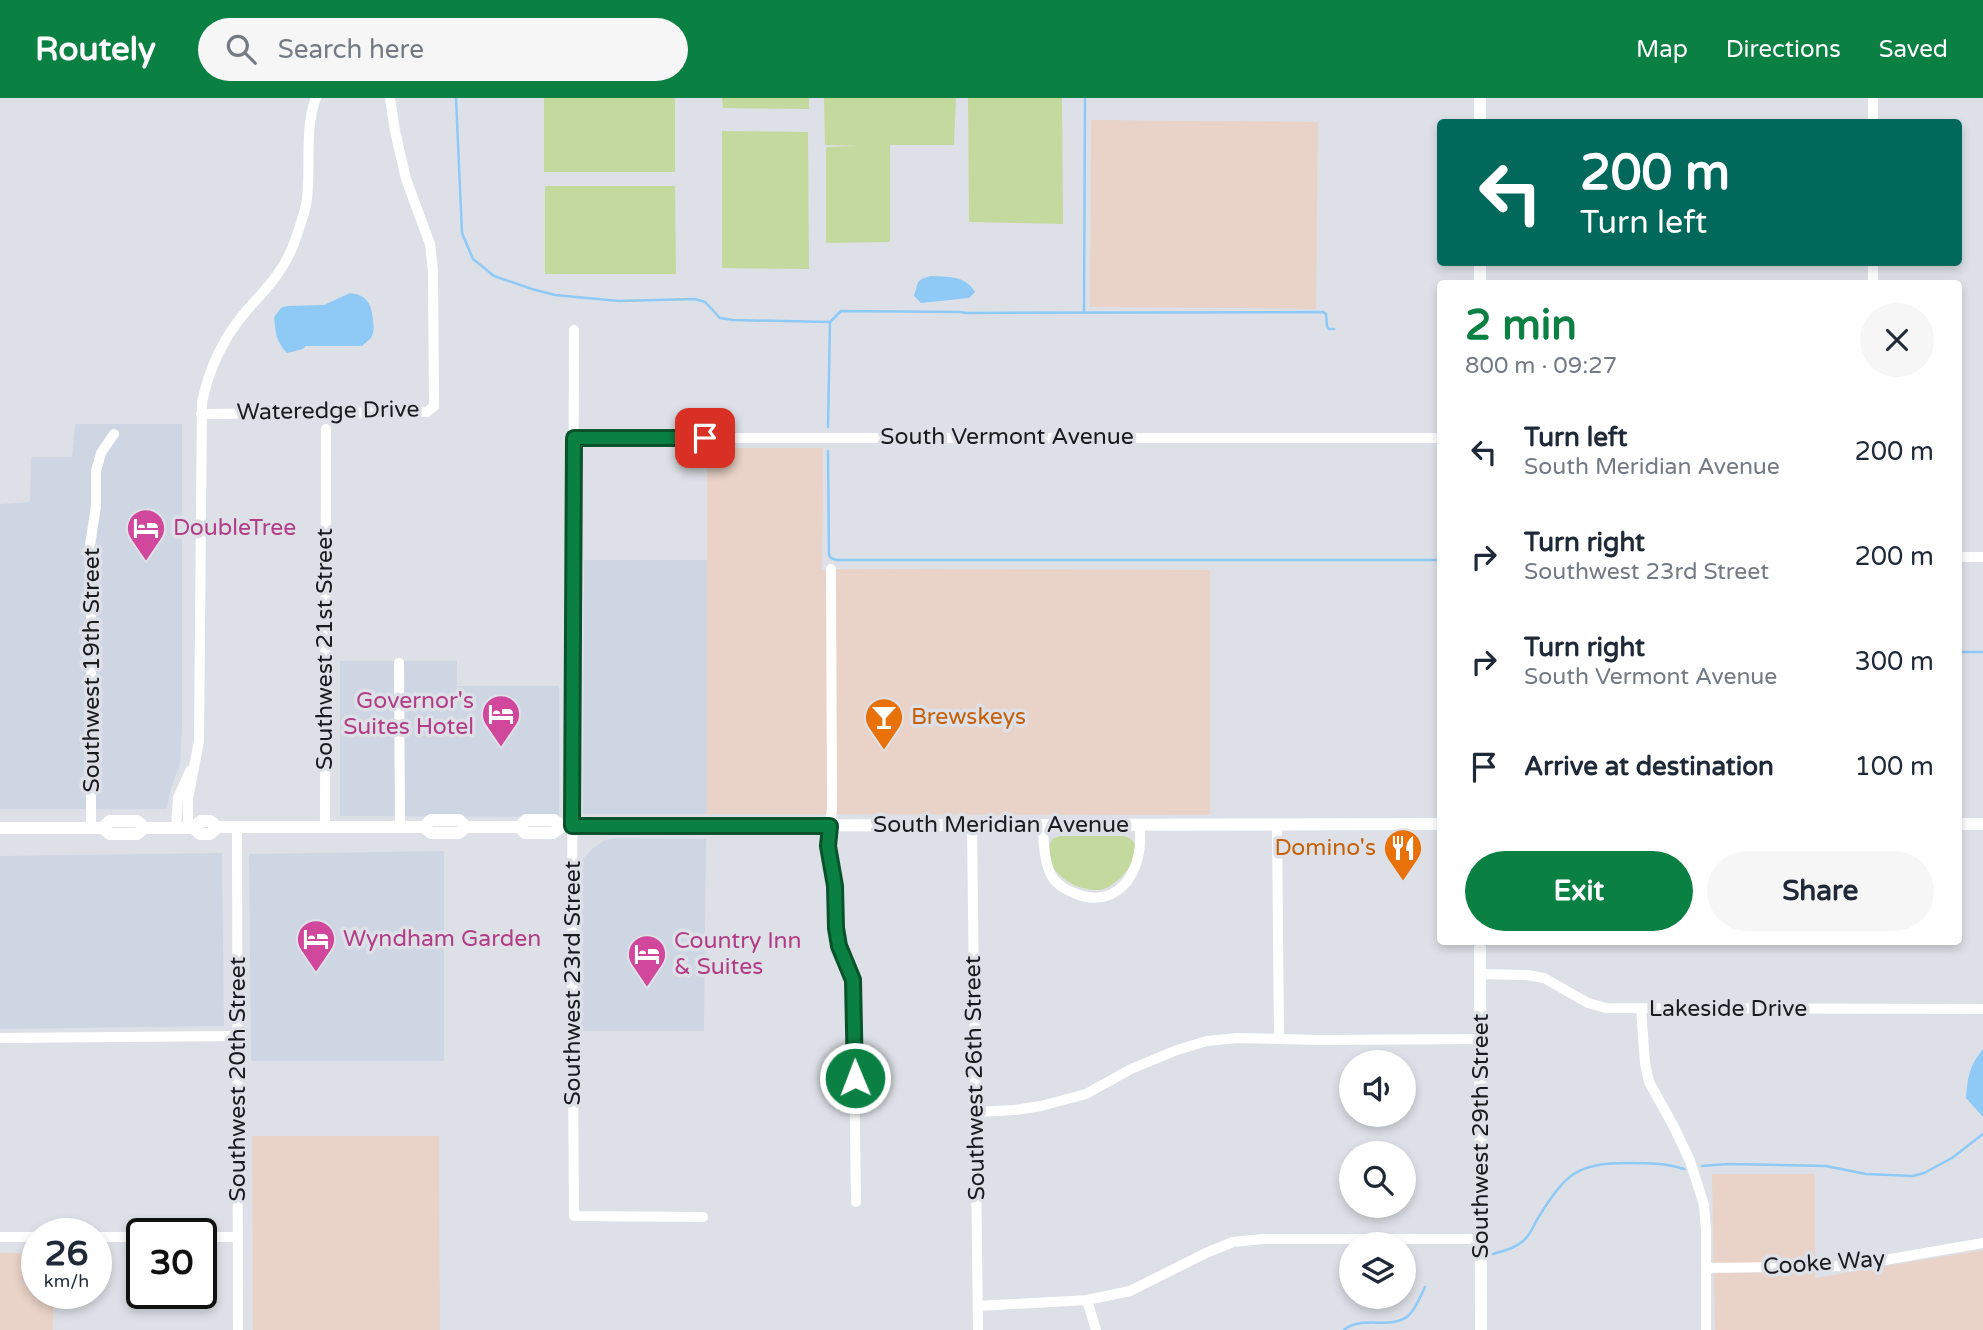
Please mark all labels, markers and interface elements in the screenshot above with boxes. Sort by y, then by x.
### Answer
search box [198,18,688,81]
text: Routely [35,30,156,69]
icon: search [222,30,260,68]
text: Search here [278,34,424,65]
text: Map [1636,35,1688,64]
text: Directions [1726,35,1841,64]
text: Saved [1879,35,1948,64]
text: 200 m [1580,144,1730,203]
icon: left [1465,147,1556,238]
text: Turn left [1580,204,1707,242]
text: 2 min [1465,300,1577,351]
button: close [1860,303,1934,377]
text: 800 m · 09:27 [1465,352,1617,380]
street label: Wateredge Drive [236,395,420,427]
pin [675,408,735,468]
icon: arrive [686,419,724,457]
text: Turn left [1524,422,1627,453]
street label: South Vermont Avenue [880,423,1134,451]
icon: left [1465,433,1503,471]
text: 200 m [1854,436,1934,467]
text: South Meridian Avenue [1524,453,1780,481]
hotel icon: DoubleTree [125,507,167,562]
place label: DoubleTree [173,514,296,542]
text: Turn right [1524,527,1645,558]
street label: Southwest 21st Street [311,528,339,770]
icon: right [1465,538,1503,576]
text: 200 m [1854,541,1934,572]
street label: Southwest 19th Street [78,547,106,792]
text: Southwest 23rd Street [1524,558,1769,586]
text: Turn right [1524,632,1645,663]
icon: right [1465,643,1503,681]
text: 300 m [1854,646,1934,677]
text: South Vermont Avenue [1524,663,1777,691]
place label: Governor's Suites Hotel [343,687,474,741]
hotel icon: Governor's Suites Hotel [480,693,522,748]
bar icon: Brewskeys [863,696,905,751]
place label: Brewskeys [911,703,1026,731]
icon: arrive [1465,748,1503,786]
text: Arrive at destination [1524,751,1774,782]
text: 100 m [1854,751,1934,782]
street label: South Meridian Avenue [873,811,1129,839]
restaurant icon: Domino's [1382,827,1424,882]
place label: Domino's [1275,834,1376,862]
button: Exit [1465,851,1693,931]
button: Share [1707,851,1934,931]
street label: Southwest 23rd Street [559,860,587,1106]
hotel icon: Wyndham Garden [295,918,337,973]
place label: Wyndham Garden [343,925,541,953]
place label: Country Inn & Suites [674,927,802,981]
hotel icon: Country Inn & Suites [626,933,668,988]
street label: Southwest 26th Street [959,955,991,1201]
street label: Southwest 20th Street [224,956,252,1201]
street label: Lakeside Drive [1649,995,1807,1023]
street label: Southwest 29th Street [1467,1013,1495,1258]
position arrow [818,1041,892,1115]
map controls [1339,1050,1416,1309]
button: sound [1339,1050,1416,1127]
button: search [1339,1141,1416,1218]
speed limit sign: 30 [126,1218,217,1309]
button: layers [1339,1232,1416,1309]
text: 26 [45,1233,88,1275]
street label: Cooke Way [1762,1245,1886,1281]
text: km/h [44,1270,89,1292]

